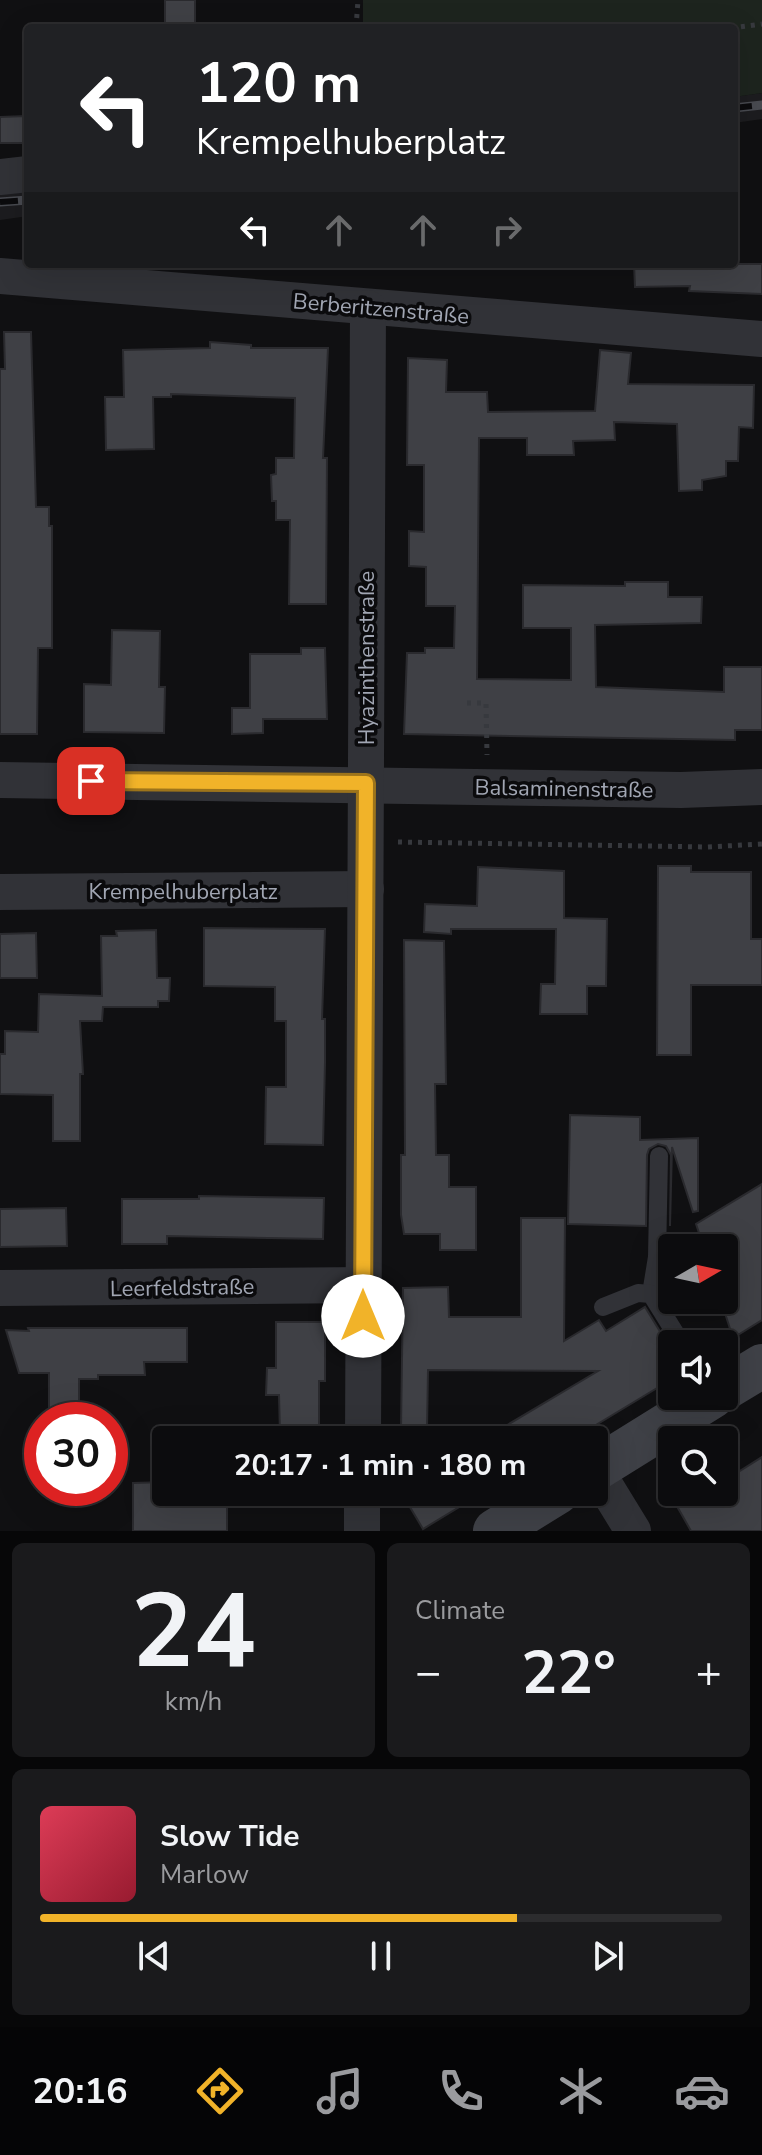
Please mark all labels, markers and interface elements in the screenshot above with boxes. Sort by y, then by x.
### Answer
text: 120 m [196,45,361,122]
icon: left [64,56,168,160]
text: Krempelhuberplatz [196,118,506,167]
icon: left [233,208,277,252]
icon: ahead [317,208,361,252]
icon: ahead [401,208,445,252]
icon: right [485,208,529,252]
street label: Berberitzenstraße [292,286,470,332]
street label: Hyazinthenstraße [352,571,382,745]
pin [57,747,125,815]
icon: arrive [69,759,113,803]
street label: Balsaminenstraße [474,772,654,806]
street label: Krempelhuberplatz [88,877,278,907]
north arrow [658,1234,738,1314]
map controls [658,1234,738,1506]
street label: Leerfeldstraße [110,1272,255,1304]
position arrow [321,1274,405,1358]
button: sound [658,1330,738,1410]
speed limit sign: 30 [24,1402,128,1506]
button: search [658,1426,738,1506]
text: 20:17 · 1 min · 180 m [234,1445,526,1486]
text: 24 [131,1561,256,1703]
text: Climate [415,1593,505,1628]
text: 22° [521,1632,616,1714]
text: − [415,1643,441,1703]
text: + [696,1643,722,1703]
text: km/h [165,1684,222,1719]
text: Slow Tide [160,1816,300,1857]
text: Marlow [160,1857,249,1892]
icon: previous [132,1934,176,1978]
icon: pause [359,1934,403,1978]
icon: next [586,1934,630,1978]
icon: directions [192,2063,248,2119]
icon: music [312,2063,368,2119]
icon: phone [433,2063,489,2119]
icon: climate [553,2063,609,2119]
icon: car [674,2063,730,2119]
text: 20:16 [32,2067,128,2116]

